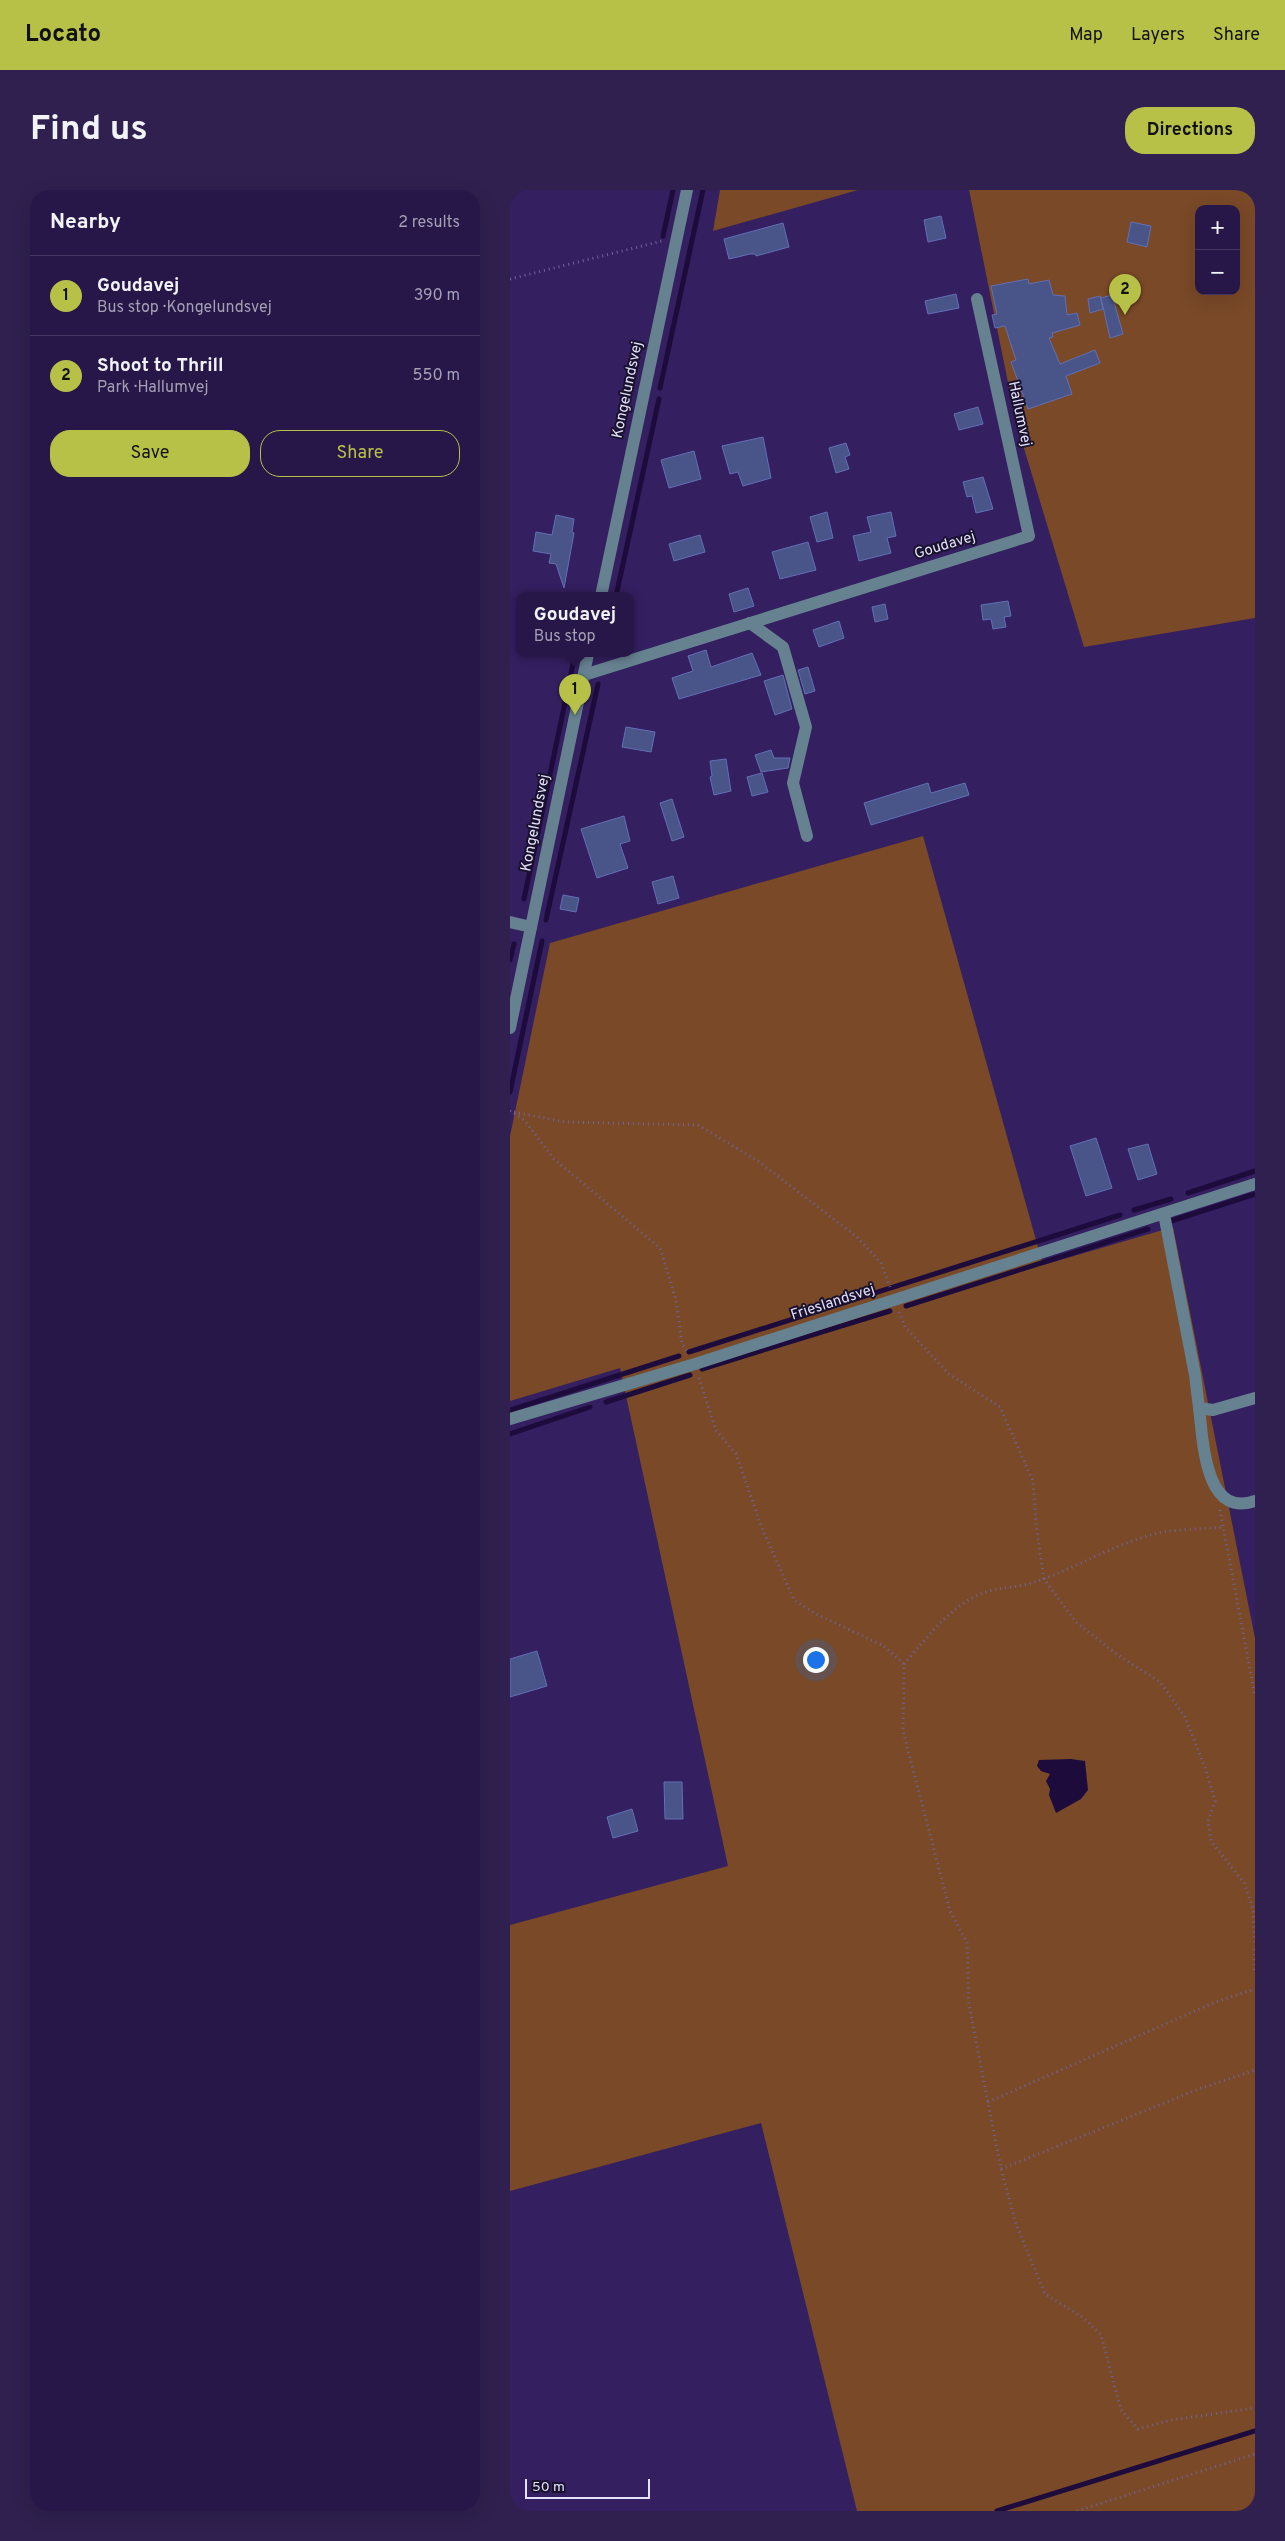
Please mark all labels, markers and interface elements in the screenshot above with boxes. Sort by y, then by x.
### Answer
text: Locato [25,20,101,50]
text: Map [1069,24,1103,47]
text: Layers [1131,24,1185,47]
text: Share [1213,24,1260,47]
button: Directions [1125,107,1255,154]
text: Find us [30,108,148,152]
map controls [1195,205,1240,295]
button: + [1195,205,1240,250]
text: Nearby [50,209,121,236]
text: 2 results [398,213,460,233]
button: − [1195,250,1240,295]
text: Goudavej [97,274,180,298]
pin: 2 [1109,274,1141,315]
text: 1 [63,286,69,306]
text: 390 m [414,286,460,306]
text: Bus stop · Kongelundsvej [97,298,272,318]
street label: Kongelundsvej [608,340,648,440]
text: Shoot to Thrill [97,354,224,378]
text: 2 [61,366,71,386]
text: 550 m [413,366,460,386]
text: Park · Hallumvej [97,378,209,398]
street label: Hallumvej [1003,379,1035,449]
button: Save [50,430,250,477]
button: Share [260,430,460,477]
street label: Goudavej [912,528,978,564]
popup [516,592,634,657]
text: Goudavej [534,603,616,627]
text: Bus stop [534,627,596,647]
pin: 1 [559,674,591,715]
street label: Kongelundsvej [517,773,555,873]
street label: Frieslandsvej [789,1280,877,1326]
your location [803,1647,829,1673]
scale bar [525,2476,650,2499]
text: 50 m [532,2479,565,2496]

